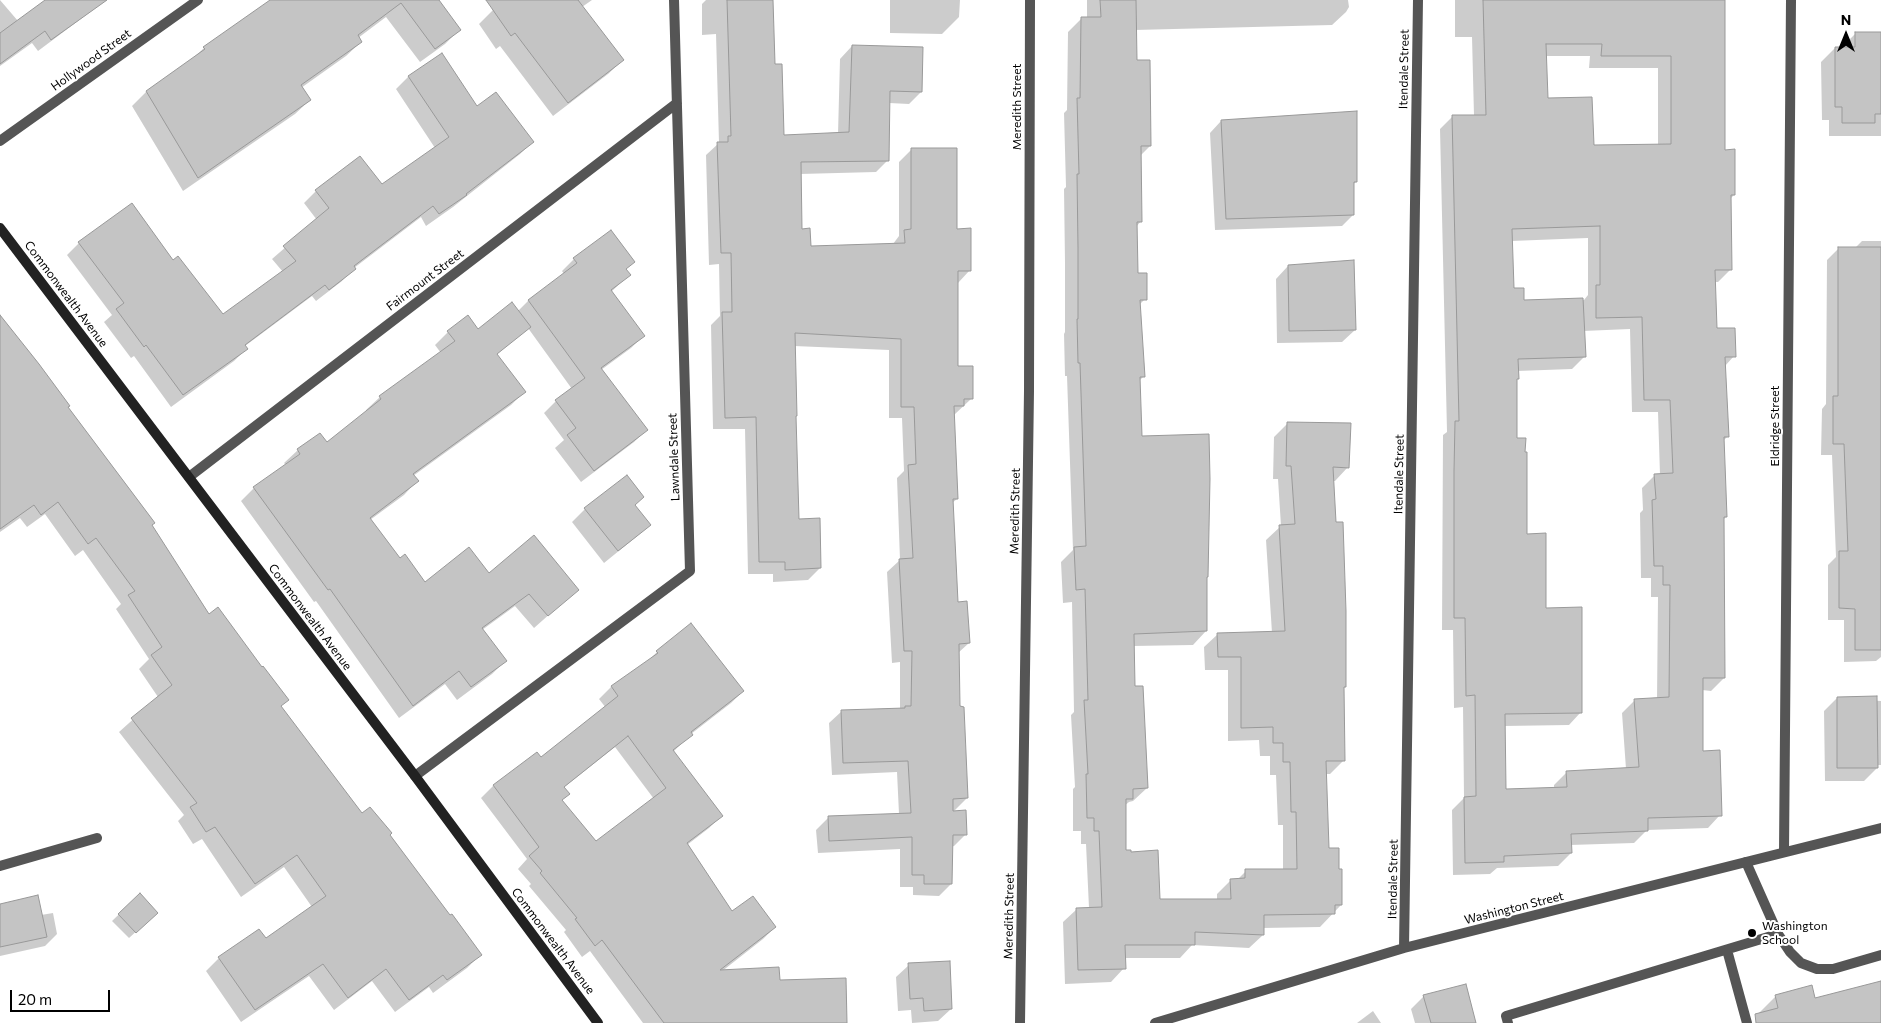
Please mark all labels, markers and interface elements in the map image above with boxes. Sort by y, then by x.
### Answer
north arrow [1821,10,1871,60]
text: N [1841,11,1851,28]
street label: Hollywood Street [48,26,134,94]
street label: Itendale Street [1396,29,1412,109]
street label: Meredith Street [1010,64,1024,150]
street label: Commonwealth Avenue [21,238,111,350]
street label: Fairmount Street [383,246,467,314]
street label: Eldridge Street [1768,386,1782,466]
street label: Lawndale Street [665,413,683,501]
street label: Itendale Street [1391,434,1407,514]
street label: Meredith Street [1007,468,1023,554]
street label: Commonwealth Avenue [265,561,355,673]
street label: Itendale Street [1385,839,1401,919]
street label: Meredith Street [1001,873,1017,959]
street label: Commonwealth Avenue [508,885,598,997]
street label: Washington Street [1463,889,1565,927]
place label: Washington School [1762,919,1828,947]
marker: Washington School [1746,927,1758,939]
scale bar [12,980,112,1012]
text: 20 m [18,990,52,1008]

